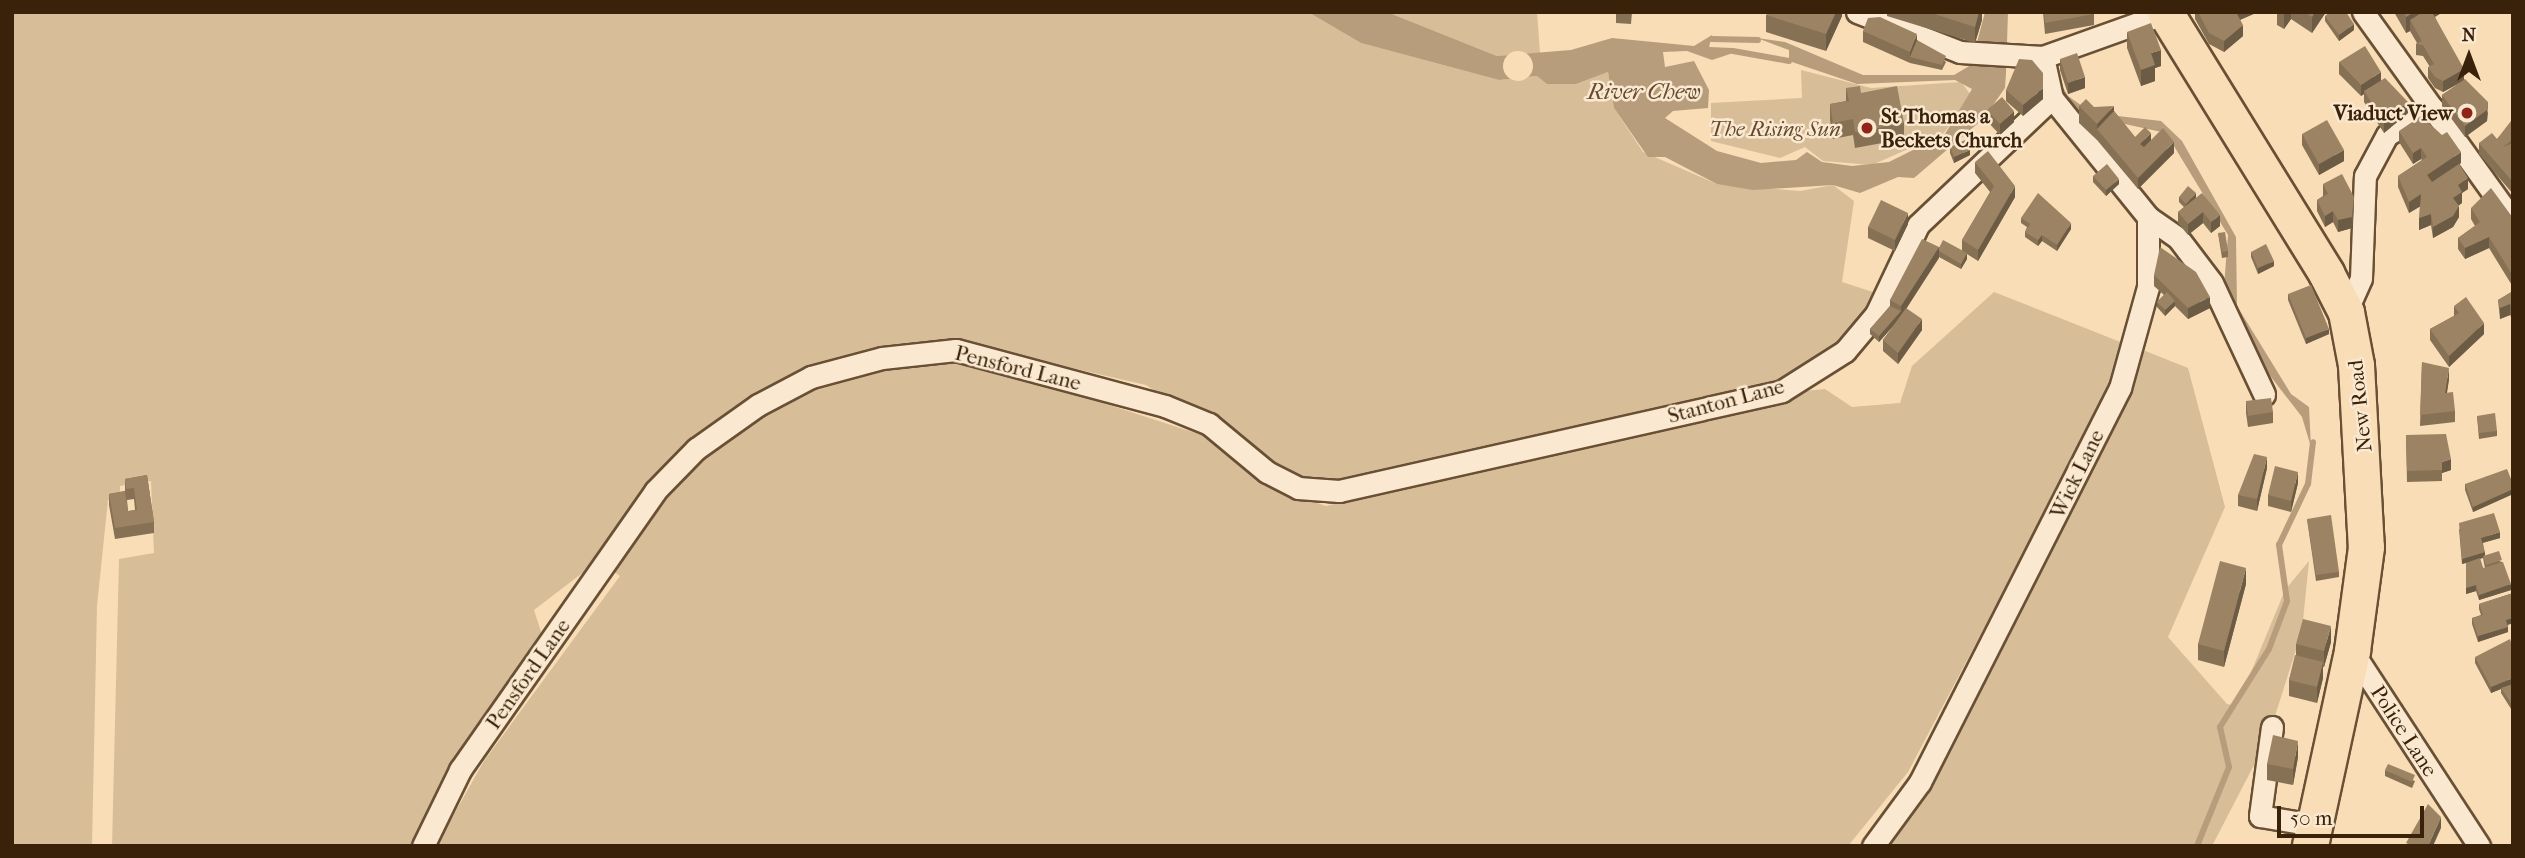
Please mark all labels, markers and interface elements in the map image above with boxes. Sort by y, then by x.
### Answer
north arrow [2434,21,2504,91]
text: N [2462,24,2476,46]
water label: River Chew [1587,78,1701,106]
place label: Viaduct View [2334,100,2453,126]
place label: St Thomas a Beckets Church [1881,103,2022,153]
marker: Viaduct View [2459,105,2475,121]
park label: The Rising Sun [1709,116,1841,142]
marker: St Thomas a Beckets Church [1859,120,1875,136]
street label: Pensford Lane [952,340,1084,396]
street label: New Road [2343,359,2377,453]
street label: Stanton Lane [1665,373,1787,429]
street label: Wick Lane [2045,425,2109,523]
street label: Pensford Lane [481,614,575,734]
street label: Police Lane [2365,681,2443,781]
scale bar [2280,792,2427,836]
text: 50 m [2290,806,2333,830]

